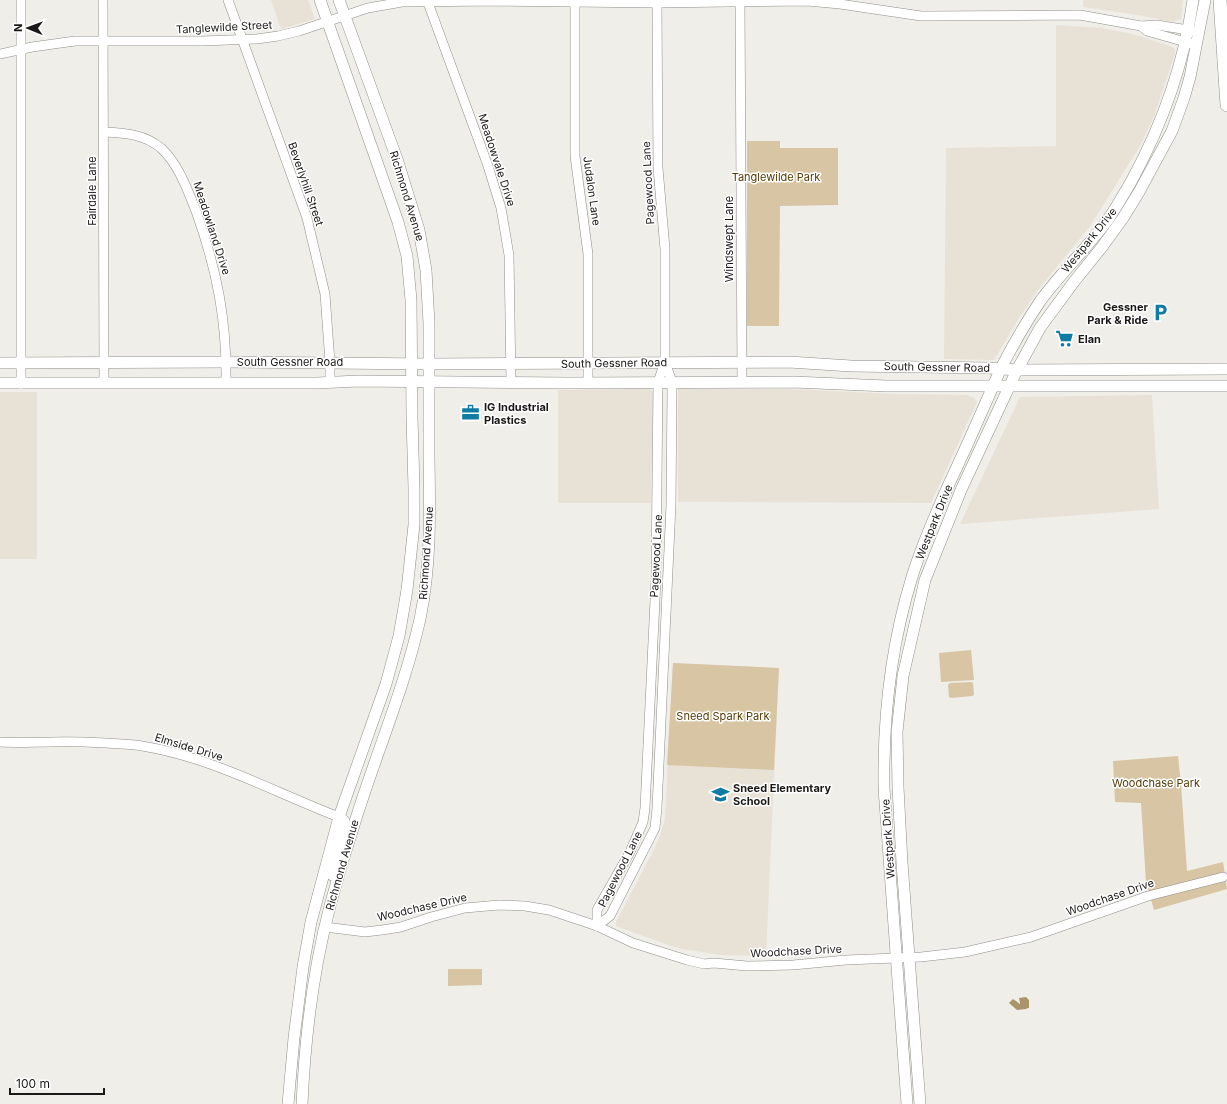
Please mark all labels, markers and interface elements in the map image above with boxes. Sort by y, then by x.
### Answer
north arrow [8,8,48,48]
street label: Tanglewilde Street [176,17,273,37]
text: N [11,24,25,32]
street label: Meadowvale Drive [475,112,519,208]
street label: Beverlyhill Street [285,140,327,228]
street label: Pagewood Lane [639,141,657,225]
street label: Richmond Avenue [387,149,427,243]
street label: Judalon Lane [580,155,604,227]
street label: Fairdale Lane [85,156,99,226]
park label: Tanglewilde Park [732,170,820,184]
street label: Meadowland Drive [190,180,234,276]
street label: Windswept Lane [722,196,736,282]
street label: Westpark Drive [1058,205,1120,275]
place label: Gessner Park & Ride [1087,300,1149,327]
parking icon: Gessner Park & Ride [1151,303,1171,323]
supermarket icon: Elan [1055,329,1075,349]
place label: Elan [1078,332,1101,346]
street label: South Gessner Road [237,355,343,369]
street label: South Gessner Road [561,355,667,371]
street label: South Gessner Road [884,359,990,375]
place label: IG Industrial Plastics [484,400,549,427]
office icon: IG Industrial Plastics [461,403,481,423]
street label: Westpark Drive [913,482,955,562]
street label: Richmond Avenue [416,506,436,600]
street label: Pagewood Lane [647,514,665,598]
park label: Sneed Spark Park [676,709,770,723]
street label: Elmside Drive [153,730,225,764]
park label: Woodchase Park [1112,776,1200,790]
place label: Sneed Elementary School [733,781,831,808]
school or university icon: Sneed Elementary School [710,784,730,804]
street label: Westpark Drive [878,799,898,879]
street label: Richmond Avenue [322,818,362,912]
street label: Pagewood Lane [595,829,645,909]
street label: Woodchase Drive [1064,875,1156,919]
street label: Woodchase Drive [376,890,468,924]
street label: Woodchase Drive [750,942,842,960]
scale bar [10,1070,104,1096]
text: 100 m [16,1076,50,1091]

